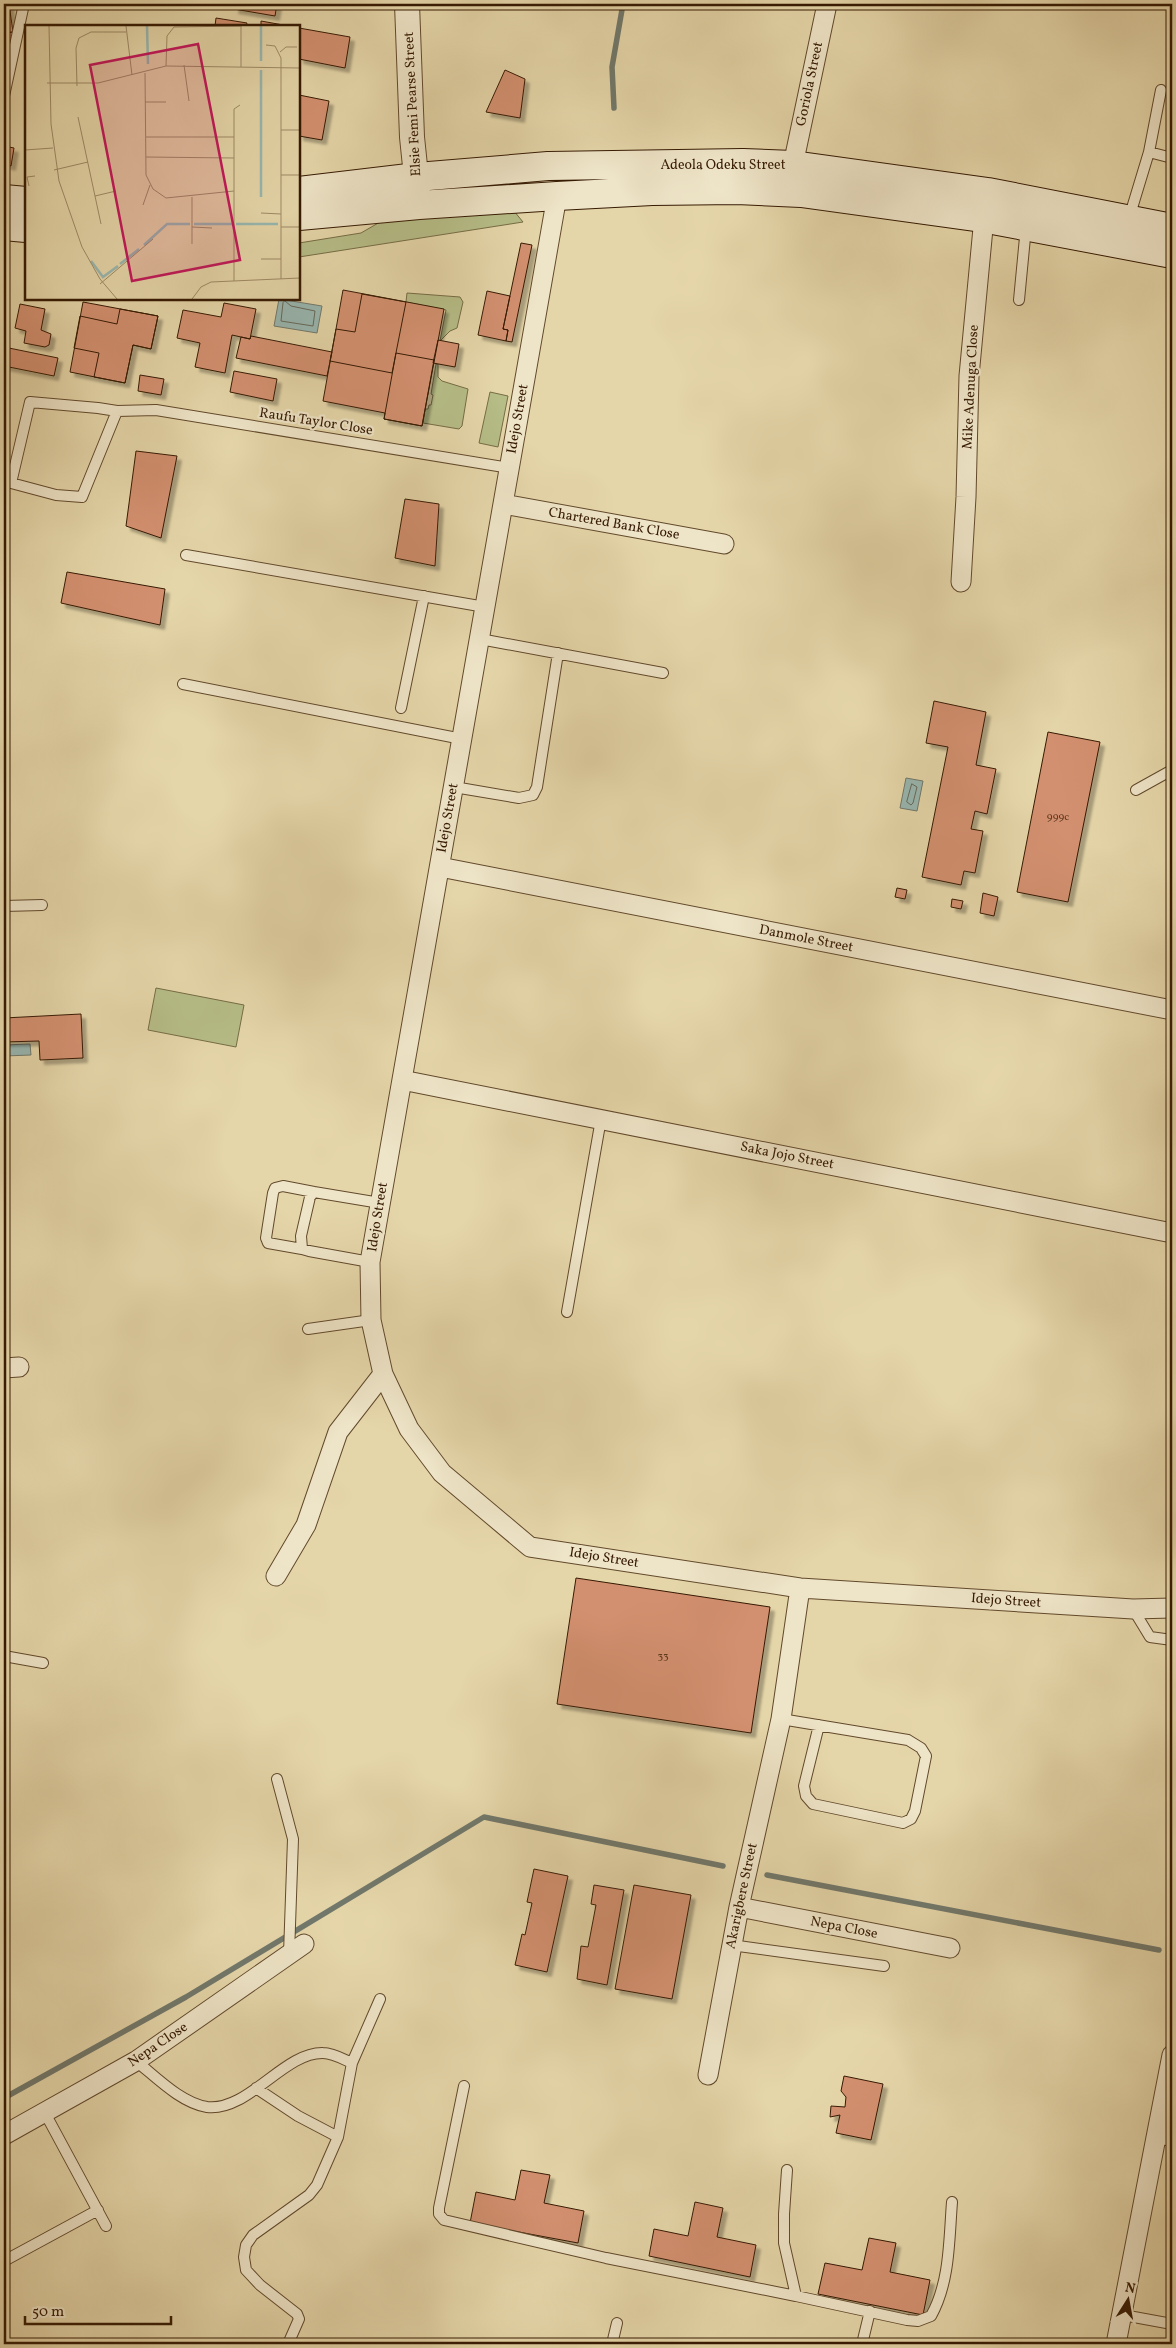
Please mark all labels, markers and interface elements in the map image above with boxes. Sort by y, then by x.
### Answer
inset map [25,25,300,300]
street label: Elsie Femi Pearse Street [400,31,426,177]
street label: Goriola Street [792,40,828,128]
street label: Adeola Odeku Street [660,156,786,175]
street label: Mike Adenuga Close [958,324,984,450]
street label: Idejo Street [503,383,533,455]
street label: Raufu Taylor Close [258,404,374,440]
street label: Chartered Bank Close [547,503,681,545]
street label: Idejo Street [433,782,463,854]
house number: 999c [1047,810,1069,825]
street label: Danmole Street [757,921,855,957]
street label: Saka Jojo Street [739,1138,836,1174]
street label: Idejo Street [363,1181,393,1253]
street label: Idejo Street [568,1543,640,1573]
street label: Idejo Street [970,1589,1042,1613]
house number: 33 [657,1649,669,1664]
street label: Akarigbere Street [721,1841,763,1951]
street label: Nepa Close [809,1912,880,1944]
street label: Nepa Close [124,2018,192,2072]
north arrow [1104,2276,1154,2326]
text: N [1123,2278,1137,2299]
scale bar [25,2293,171,2325]
text: 50 m [32,2302,64,2323]

